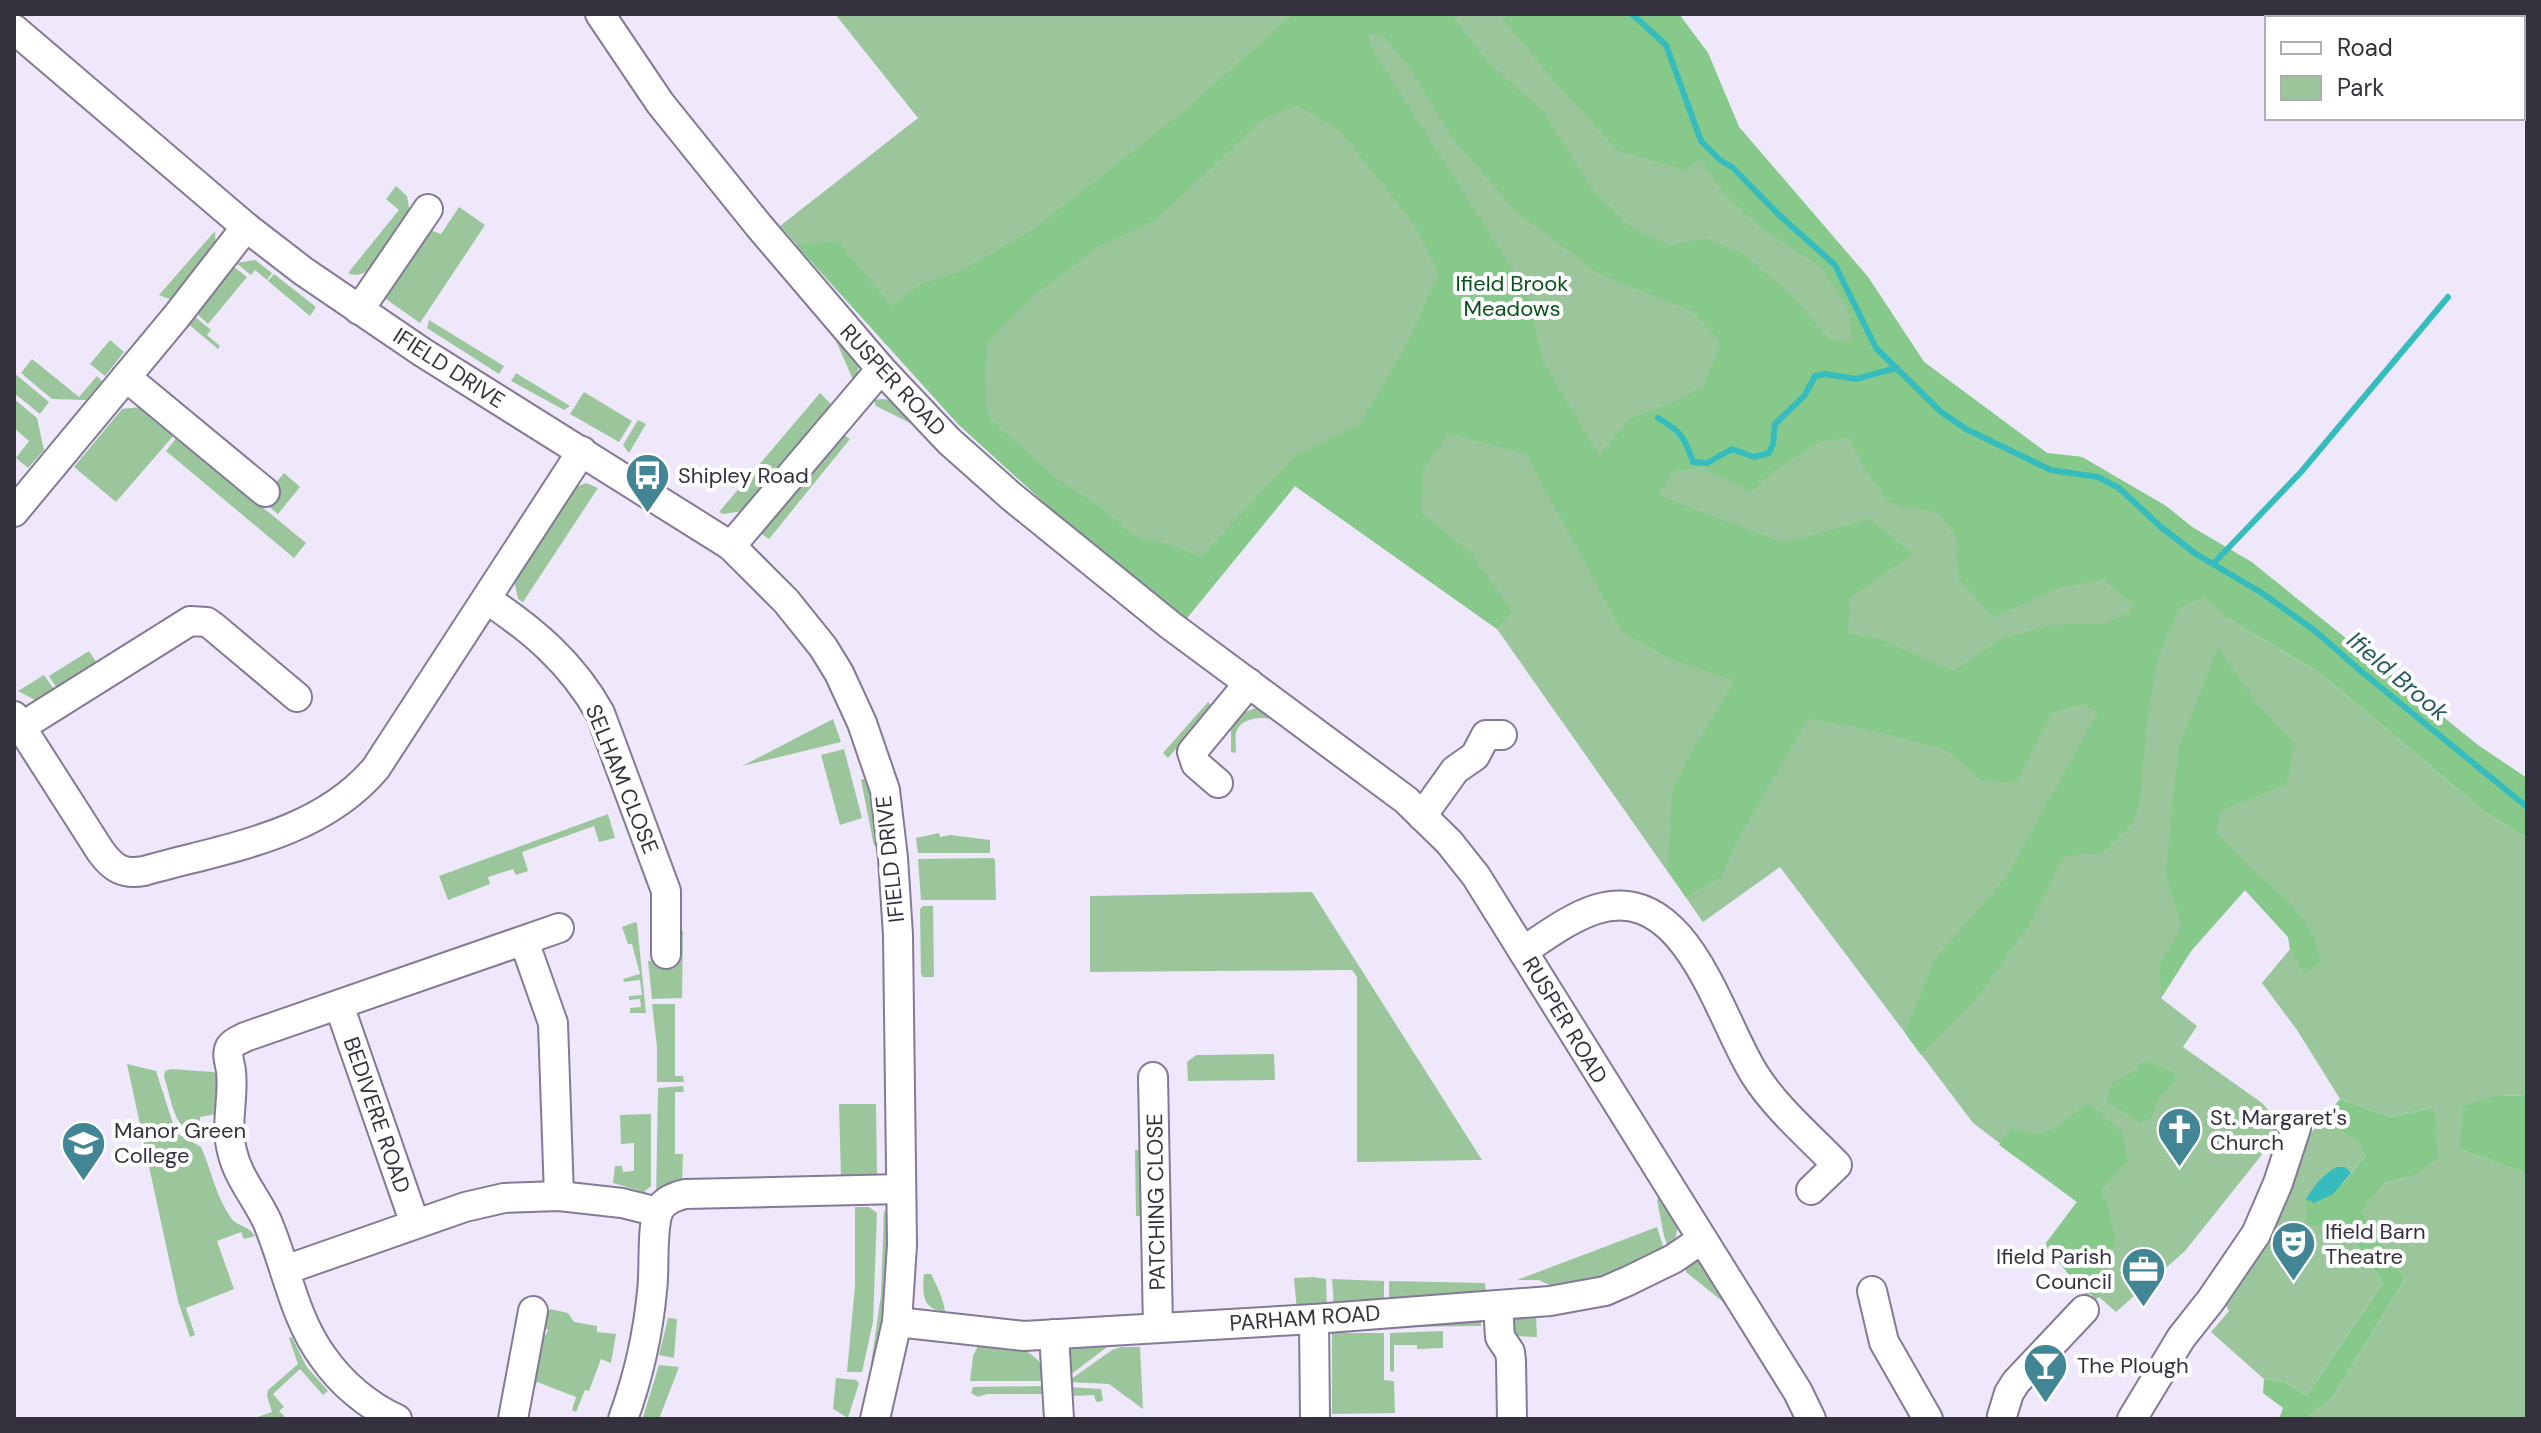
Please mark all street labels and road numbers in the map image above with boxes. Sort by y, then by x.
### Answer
street label: RUSPER ROAD [834,318,952,442]
street label: IFIELD DRIVE [388,321,510,415]
street label: SELHAM CLOSE [579,700,665,858]
street label: IFIELD DRIVE [869,794,911,924]
street label: RUSPER ROAD [1516,951,1614,1089]
street label: BEDIVERE ROAD [337,1033,417,1197]
street label: PATCHING CLOSE [1140,1113,1172,1291]
street label: PARHAM ROAD [1229,1298,1381,1338]

